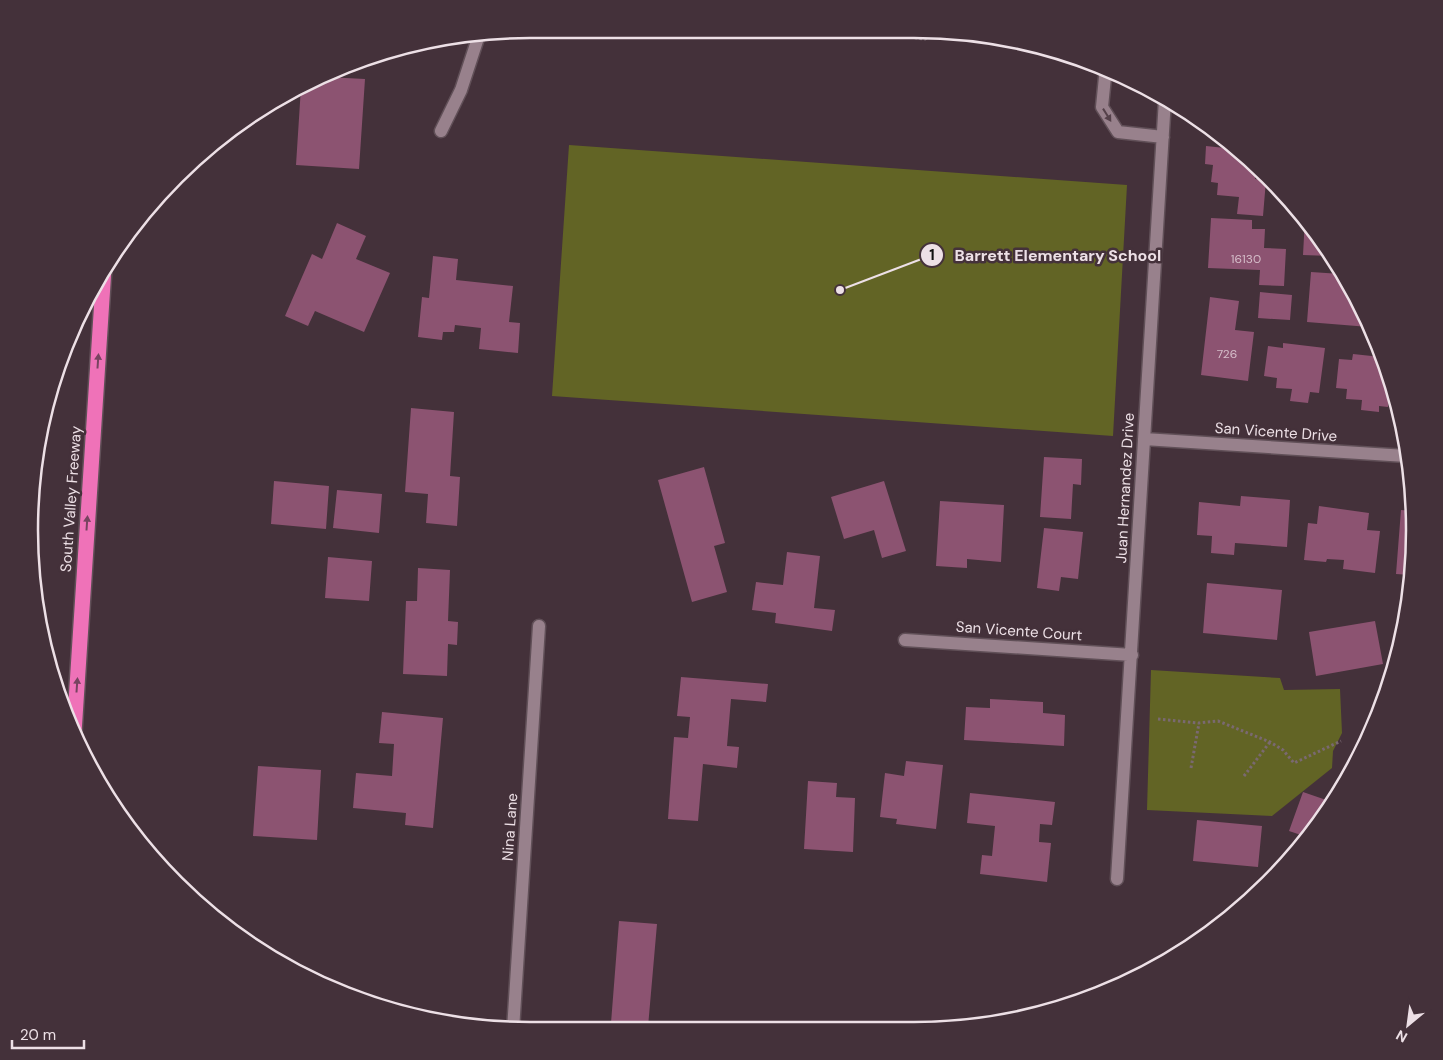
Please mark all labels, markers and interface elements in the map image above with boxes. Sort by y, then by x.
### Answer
one-way arrow [1102,108,1111,121]
callout: Barrett Elementary School [920,240,1172,271]
text: 1 [929,245,935,265]
text: Barrett Elementary School [955,245,1161,266]
house number: 16130 [1231,251,1261,267]
house number: 726 [1217,346,1237,362]
one-way arrow [94,352,102,368]
street label: Juan Hernandez Drive [1111,412,1139,564]
street label: San Vicente Drive [1214,418,1338,446]
street label: South Valley Freeway [56,424,86,573]
one-way arrow [84,514,92,530]
street label: San Vicente Court [955,617,1083,645]
one-way arrow [73,677,81,693]
street label: Nina Lane [498,792,522,862]
north arrow [1383,1000,1433,1050]
scale bar [12,1018,85,1050]
text: 20 m [20,1025,56,1045]
text: N [1393,1026,1411,1047]

